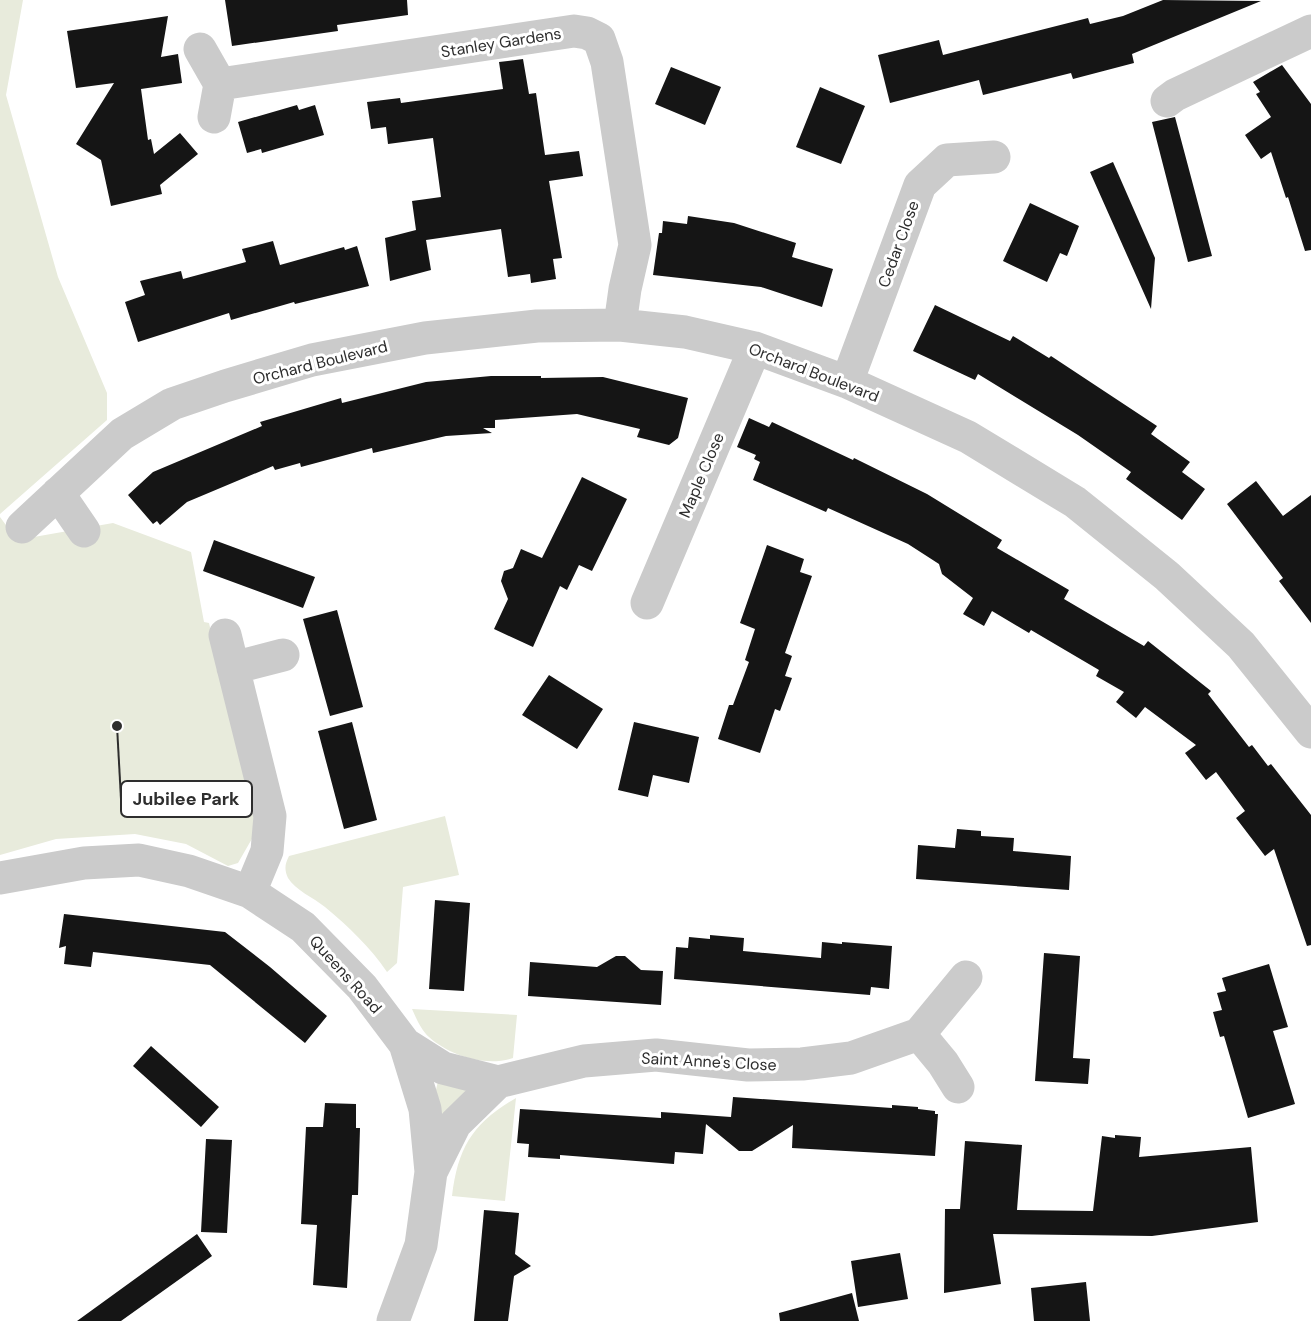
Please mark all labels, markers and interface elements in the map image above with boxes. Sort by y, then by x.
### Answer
street label: Stanley Gardens [439,23,563,62]
street label: Cedar Close [873,198,924,291]
street label: Orchard Boulevard [251,336,390,389]
street label: Orchard Boulevard [746,338,882,407]
street label: Maple Close [674,429,729,521]
callout: Jubilee Park [121,781,252,817]
text: Jubilee Park [132,787,240,811]
street label: Queens Road [305,931,386,1018]
street label: Saint Anne's Close [641,1047,777,1076]

